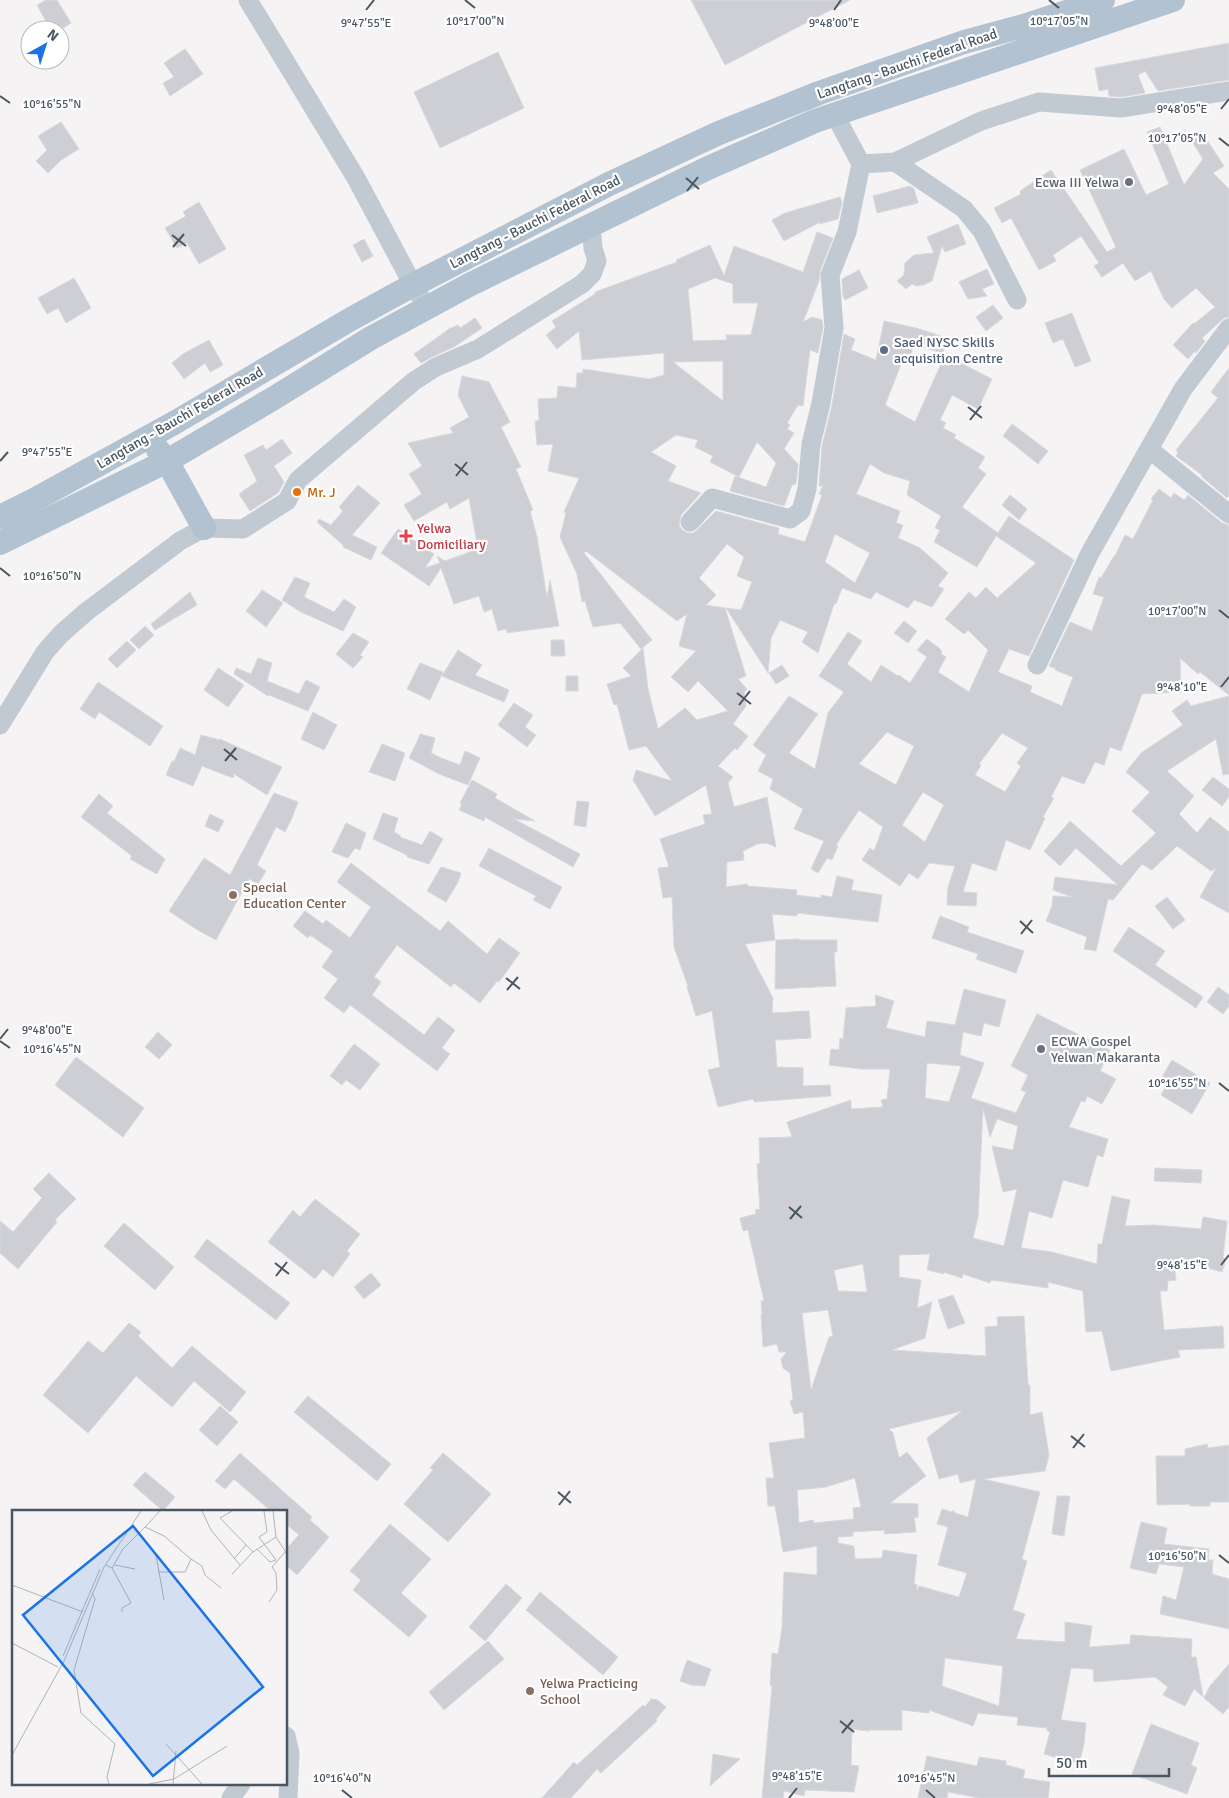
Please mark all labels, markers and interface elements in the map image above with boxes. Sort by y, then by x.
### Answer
text: 10°17'00"N [446,14,504,29]
text: 10°17'05"N [1030,14,1088,29]
text: 9°47'55"E [341,16,392,31]
text: 9°48'00"E [809,16,860,31]
north arrow [20,20,70,70]
street label: Langtang - Bauchi Federal Road [815,25,999,103]
text: N [44,26,62,45]
text: 10°16'55"N [23,97,81,112]
text: 9°48'05"E [1157,102,1208,117]
text: 10°17'05"N [1148,131,1206,146]
street label: Langtang - Bauchi Federal Road [447,171,623,273]
place label: Ecwa III Yelwa [1035,174,1119,191]
marker: Ecwa III Yelwa [1123,176,1135,188]
place label: Saed NYSC Skills acquisition Centre [894,334,1003,367]
marker: Saed NYSC Skills acquisition Centre [878,344,890,356]
street label: Langtang - Bauchi Federal Road [94,363,266,473]
text: 9°47'55"E [22,445,73,460]
place label: Mr. J [307,484,336,501]
marker: Mr. J [291,486,303,498]
place label: Yelwa Domiciliary [417,520,486,553]
marker: Yelwa Domiciliary [399,529,413,543]
text: 10°16'50"N [23,569,81,584]
text: 10°17'00"N [1148,604,1206,619]
text: 9°48'10"E [1157,680,1208,695]
place label: Special Education Center [243,879,347,912]
marker: Special Education Center [227,889,239,901]
text: 9°48'00"E [22,1023,73,1038]
place label: ECWA Gospel Yelwan Makaranta [1051,1033,1160,1066]
text: 10°16'45"N [23,1042,81,1057]
marker: ECWA Gospel Yelwan Makaranta [1035,1043,1047,1055]
text: 10°16'55"N [1148,1076,1206,1091]
text: 9°48'15"E [1157,1258,1208,1273]
inset map [12,1510,288,1786]
text: 10°16'50"N [1148,1549,1206,1564]
place label: Yelwa Practicing School [540,1675,638,1708]
marker: Yelwa Practicing School [524,1685,536,1697]
scale bar [1049,1746,1169,1778]
text: 50 m [1056,1754,1087,1772]
text: 9°48'15"E [772,1769,823,1784]
text: 10°16'40"N [313,1771,371,1786]
text: 10°16'45"N [897,1771,955,1786]

